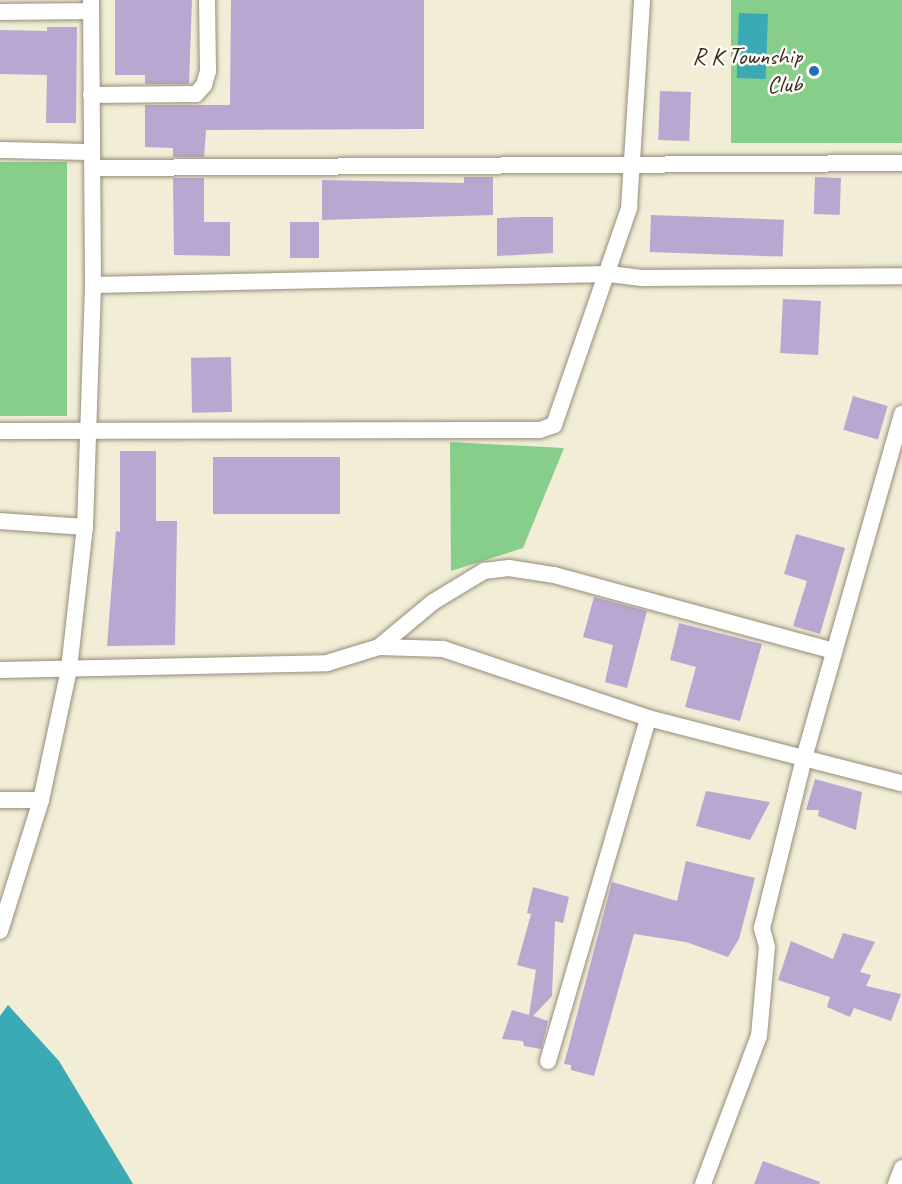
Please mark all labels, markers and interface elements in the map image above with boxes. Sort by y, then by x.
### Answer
place label: R K Township Club [692,43,802,99]
marker: R K Township Club [807,64,821,78]

